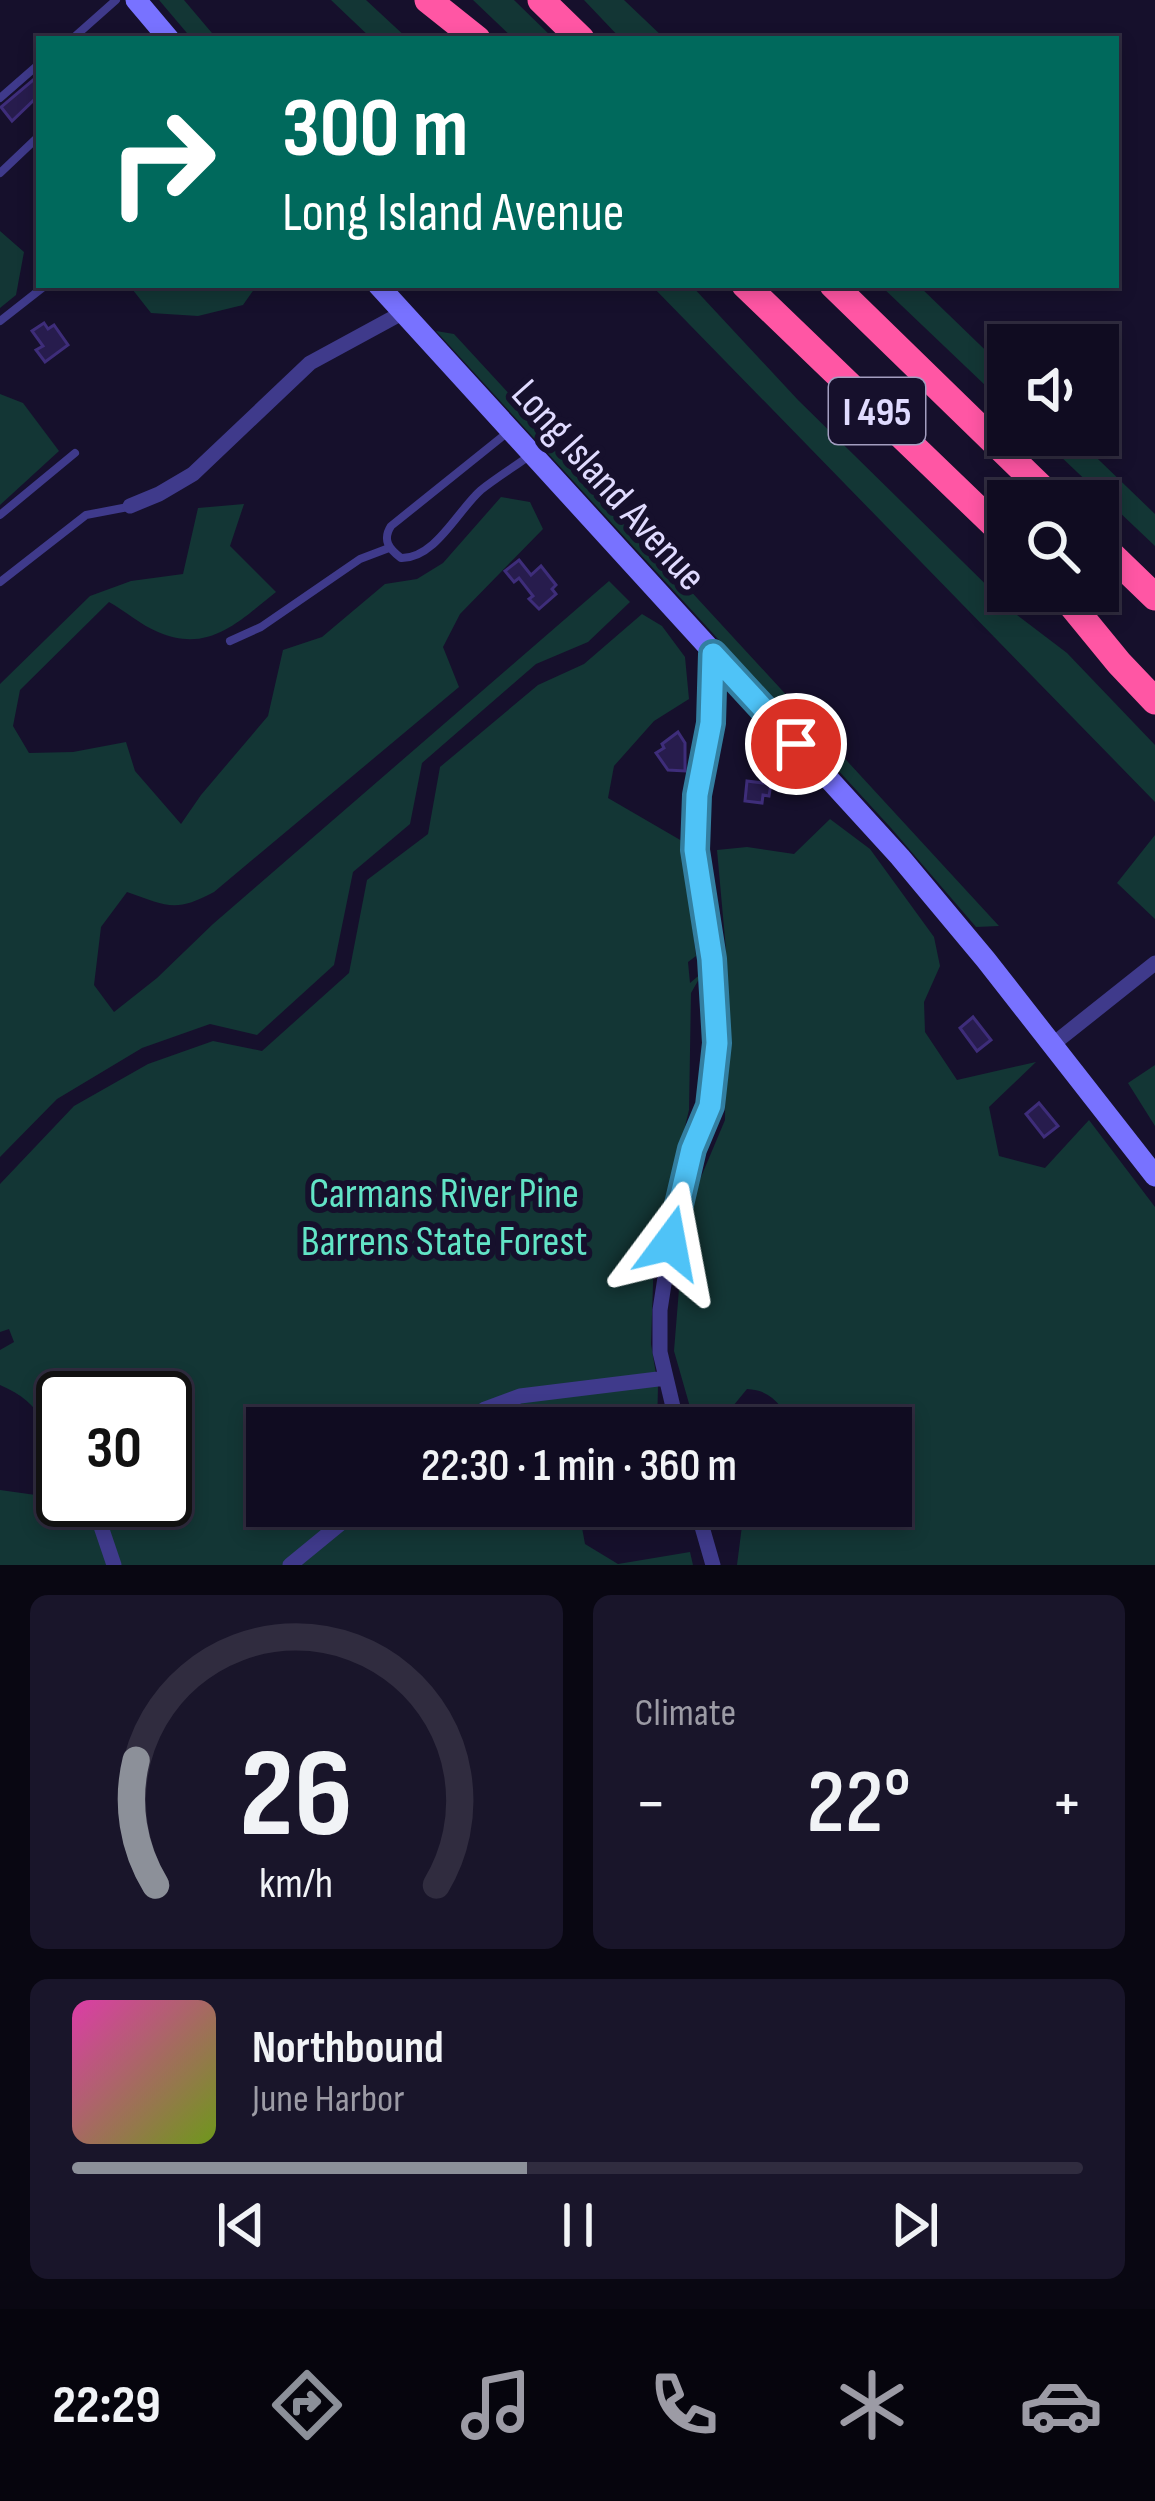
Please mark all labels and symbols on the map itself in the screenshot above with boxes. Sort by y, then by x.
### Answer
street label: Long Island Avenue [500,370,716,602]
road number: I 495 [829,378,925,444]
pin [745,693,847,795]
park label: Carmans River Pine Barrens State Forest [301,1169,587,1268]
position arrow [607,1180,733,1306]
speed limit sign: 30 [36,1371,192,1527]

